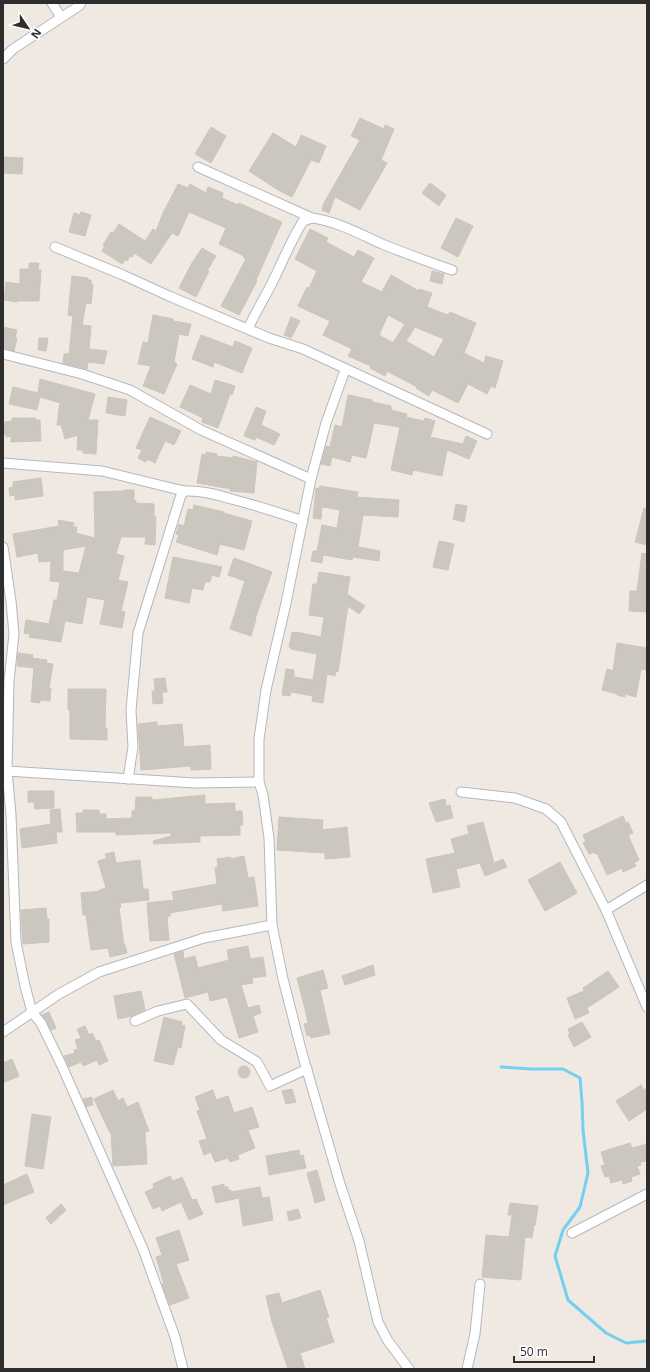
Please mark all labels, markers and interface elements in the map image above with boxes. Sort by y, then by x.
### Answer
north arrow [8,8,48,48]
text: N [28,26,45,42]
scale bar [514,1338,594,1364]
text: 50 m [520,1343,548,1360]

